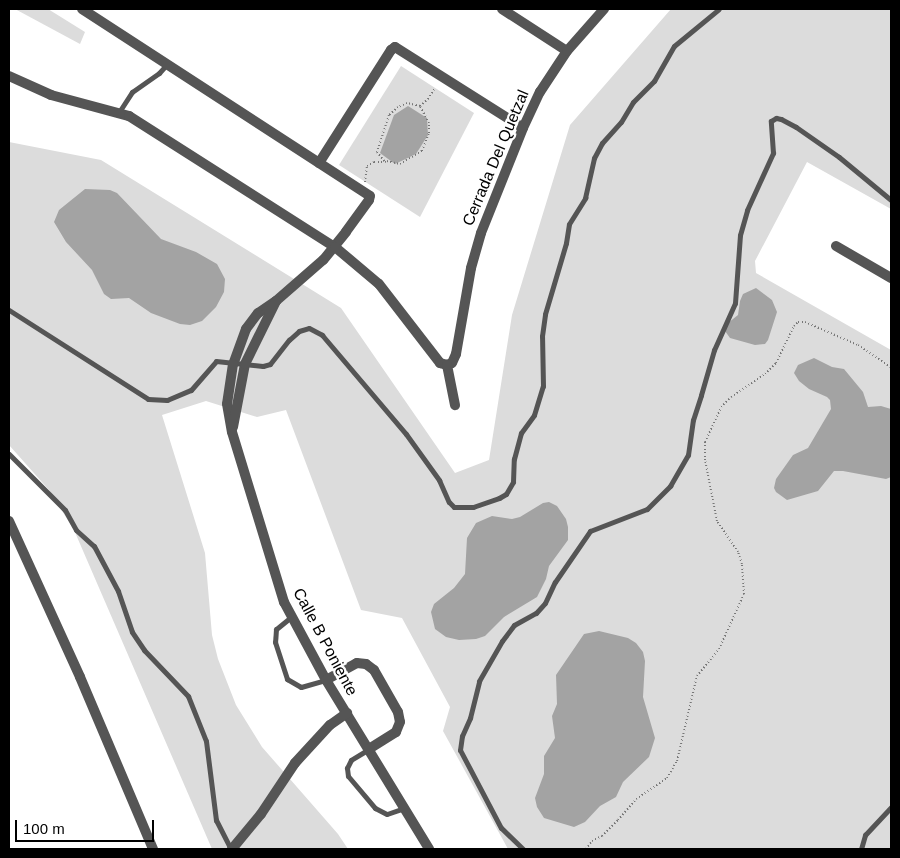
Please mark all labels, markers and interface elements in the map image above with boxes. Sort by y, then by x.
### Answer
street label: Cerrada Del Quetzal [459,87,533,229]
street label: Calle B Poniente [289,585,361,699]
scale bar [18,810,156,842]
text: 100 m [23,820,65,837]

